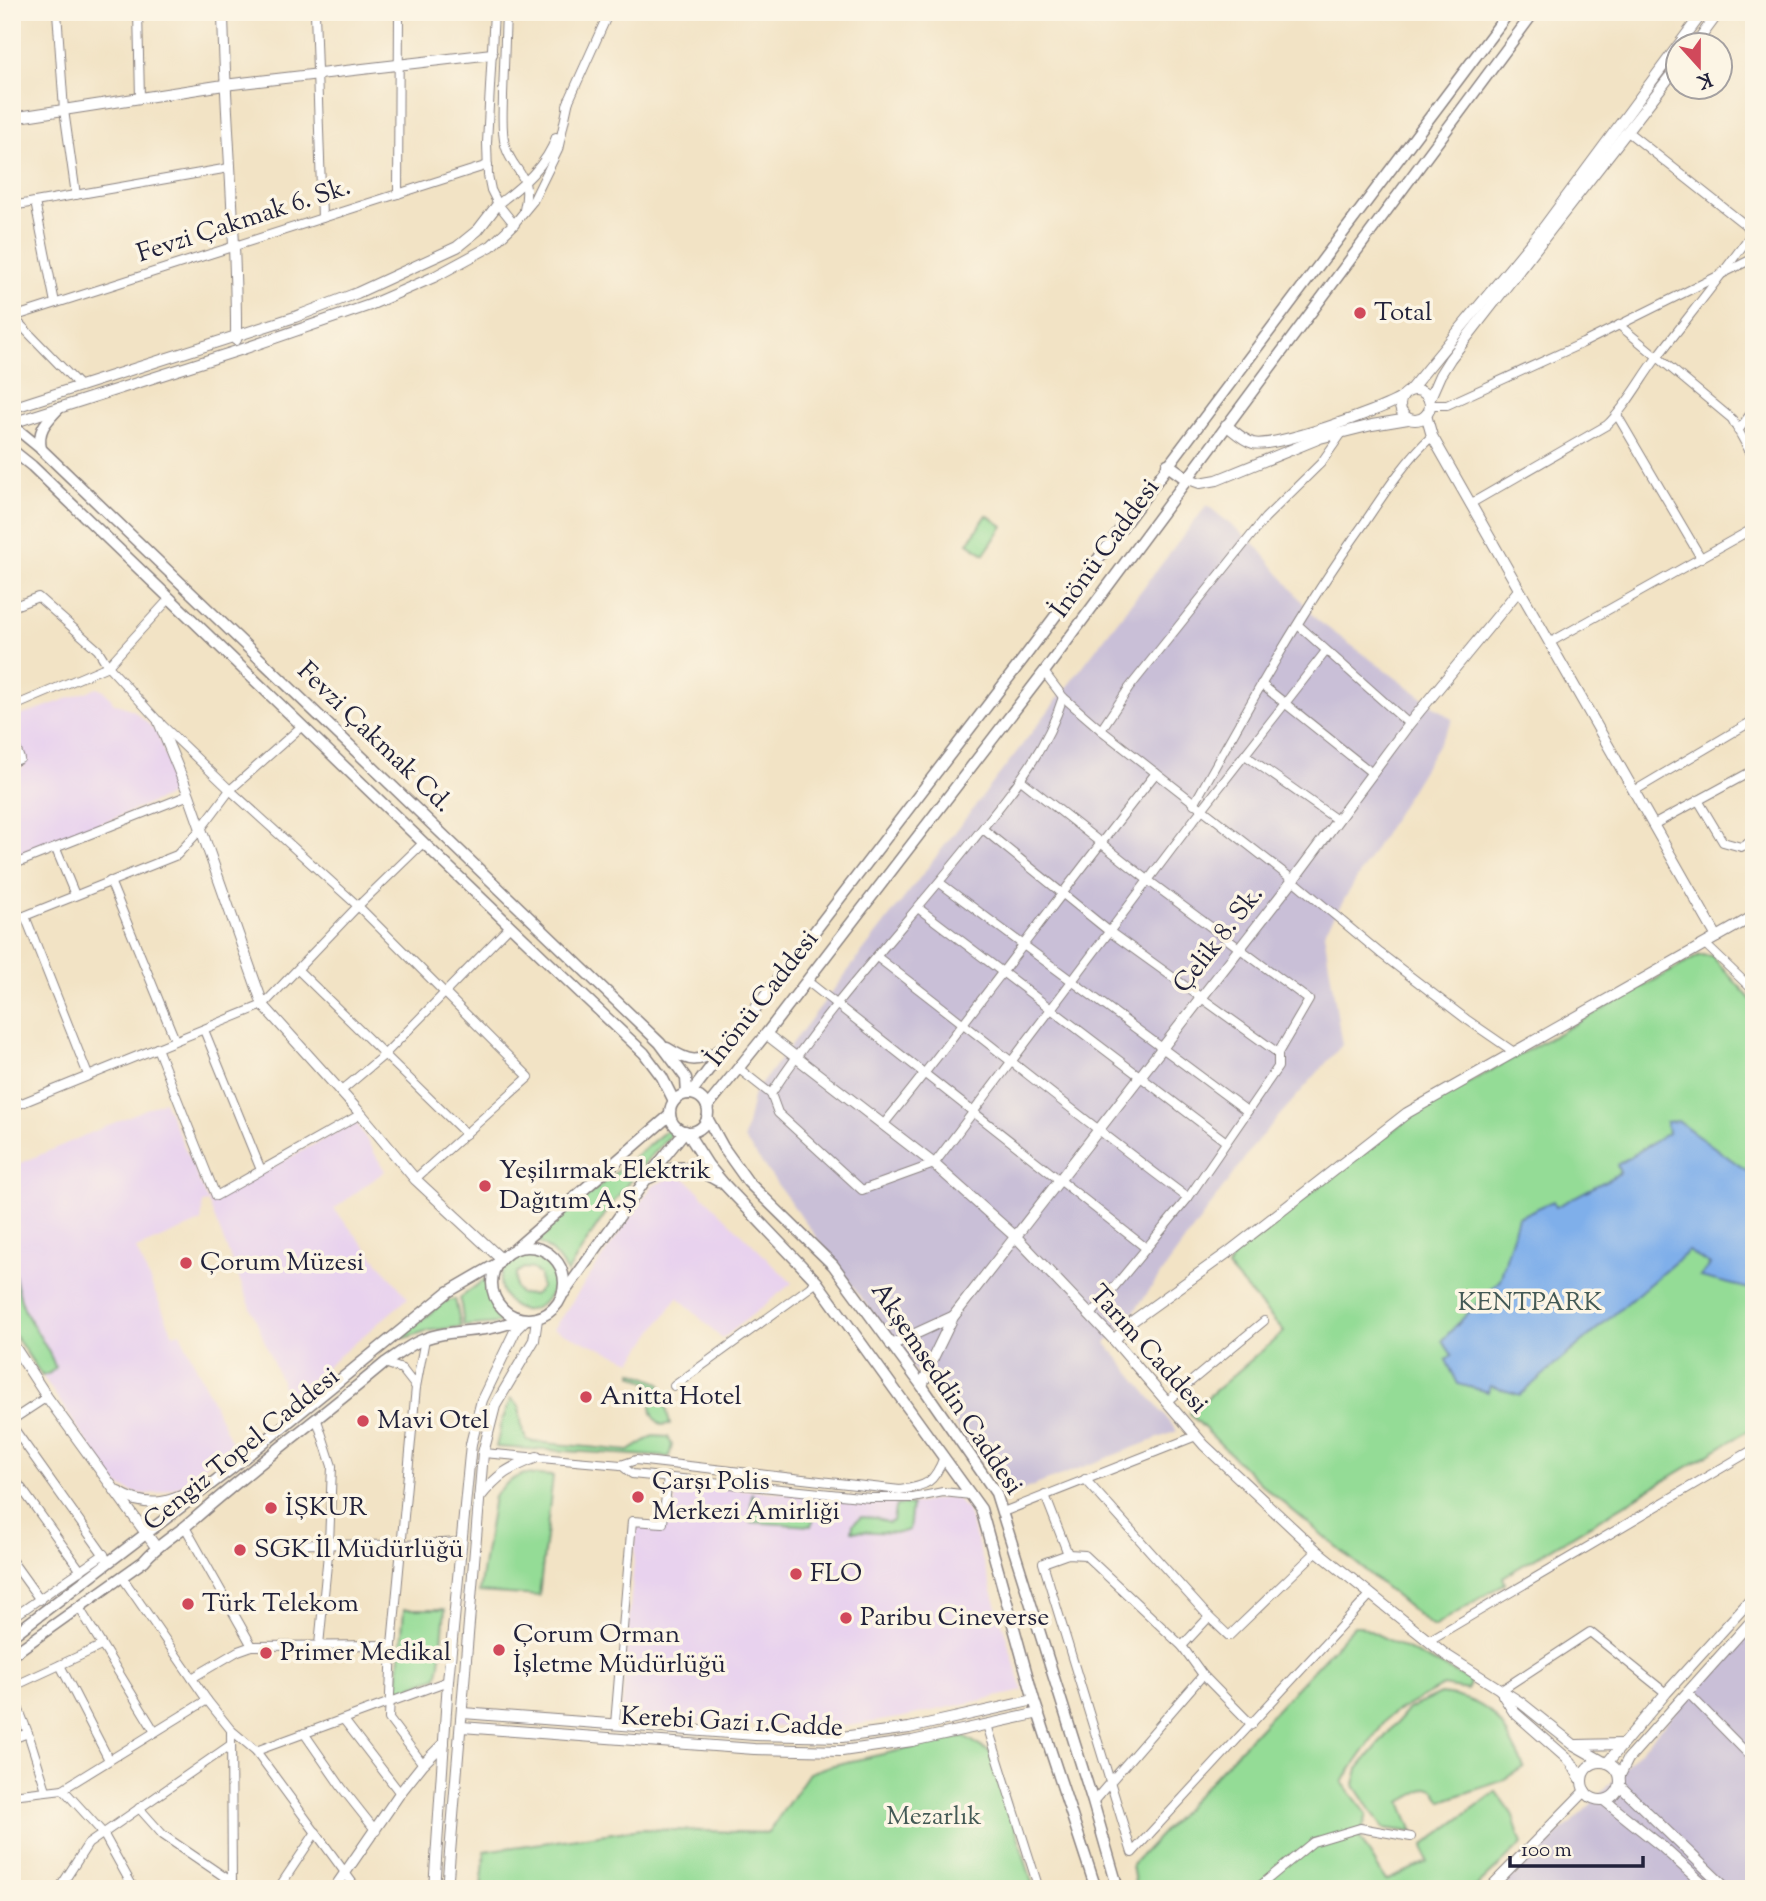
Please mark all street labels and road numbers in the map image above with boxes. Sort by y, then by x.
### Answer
street label: Fevzi Çakmak 6. Sk. [132,169,356,273]
street label: İnönü Caddesi [1043,472,1169,626]
street label: Fevzi Çakmak Cd. [288,654,460,822]
street label: Çelik 8. Sk. [1165,878,1273,1002]
street label: İnönü Caddesi [698,923,828,1075]
street label: Akşemseddin Caddesi [861,1275,1031,1503]
street label: Tarım Caddesi [1080,1277,1216,1423]
street label: Cengiz Topel Caddesi [136,1359,348,1541]
street label: Kerebi Gazi 1.Cadde [620,1699,844,1747]

